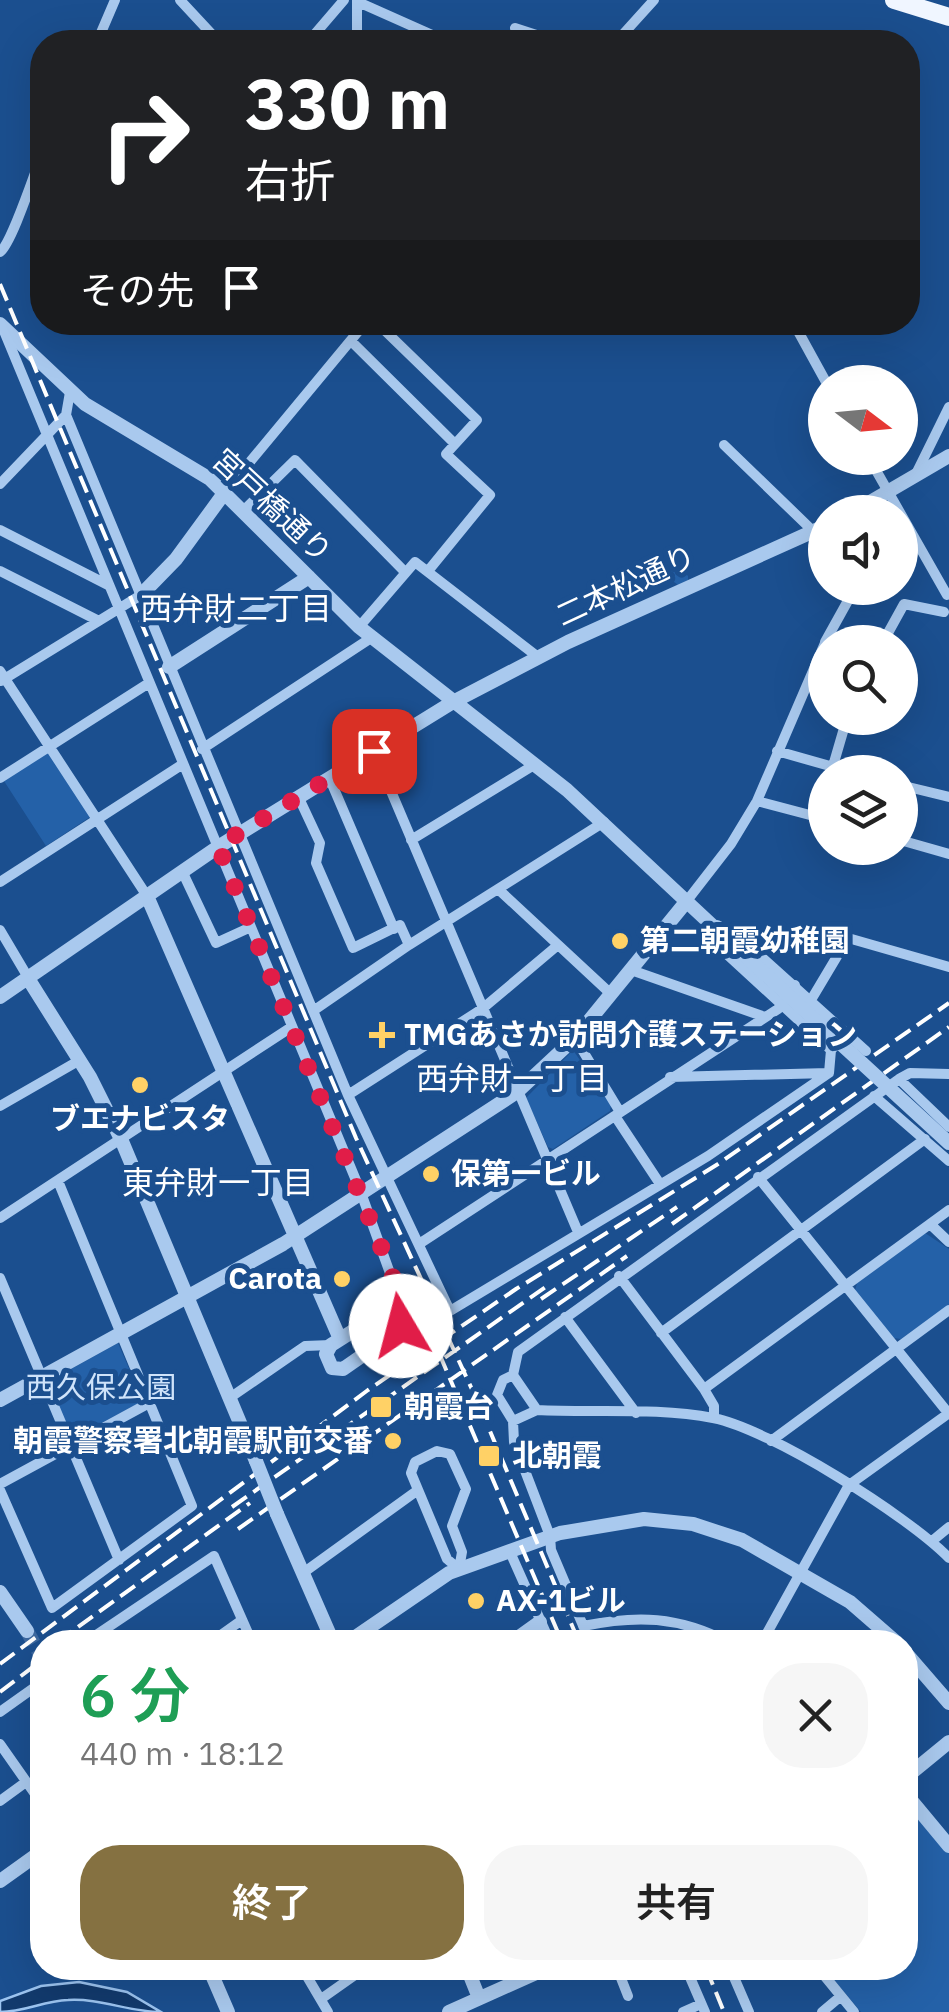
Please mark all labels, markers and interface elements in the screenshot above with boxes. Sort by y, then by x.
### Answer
text: 330 m [245,57,450,148]
icon: right [80,70,210,200]
text: 右折 [245,151,335,209]
icon: arrive [214,260,269,315]
text: その先 [80,265,194,314]
north arrow [808,365,918,475]
map controls [808,365,918,865]
street label: 宮戸橋通り [205,439,341,570]
button: sound [808,495,918,605]
street label: 二本松通り [549,535,702,634]
district label: 西弁財二丁目 [140,587,332,629]
button: search [808,625,918,735]
pin [332,709,417,794]
icon: arrive [347,724,402,779]
button: layers [808,755,918,865]
place label: 第二朝霞幼稚園 [640,920,850,959]
marker: 第二朝霞幼稚園 [609,930,631,952]
place label: TMGあさか訪問介護ステーション [404,1014,857,1053]
marker: TMGあさか訪問介護ステーション [369,1022,395,1048]
district label: 西弁財一丁目 [416,1057,608,1099]
marker: ブエナビスタ [129,1074,151,1096]
place label: ブエナビスタ [50,1098,230,1137]
place label: 保第一ビル [451,1153,601,1192]
district label: 東弁財一丁目 [122,1161,314,1203]
marker: 保第一ビル [420,1163,442,1185]
place label: Carota [228,1258,322,1297]
marker: Carota [331,1268,353,1290]
position arrow [349,1274,453,1378]
park label: 西久保公園 [26,1367,176,1406]
place label: 朝霞台 [404,1386,494,1425]
marker: 朝霞台 [368,1394,394,1420]
place label: 朝霞警察署北朝霞駅前交番 [13,1420,373,1459]
marker: 朝霞警察署北朝霞駅前交番 [382,1430,404,1452]
place label: 北朝霞 [512,1435,602,1474]
marker: 北朝霞 [476,1443,502,1469]
place label: AX-1ビル [496,1580,626,1619]
marker: AX-1ビル [465,1590,487,1612]
text: 6 分 [80,1655,190,1734]
button: close [763,1663,868,1768]
text: 440 m · 18:12 [80,1732,285,1774]
button: 終了 [80,1845,464,1960]
button: 共有 [484,1845,868,1960]

